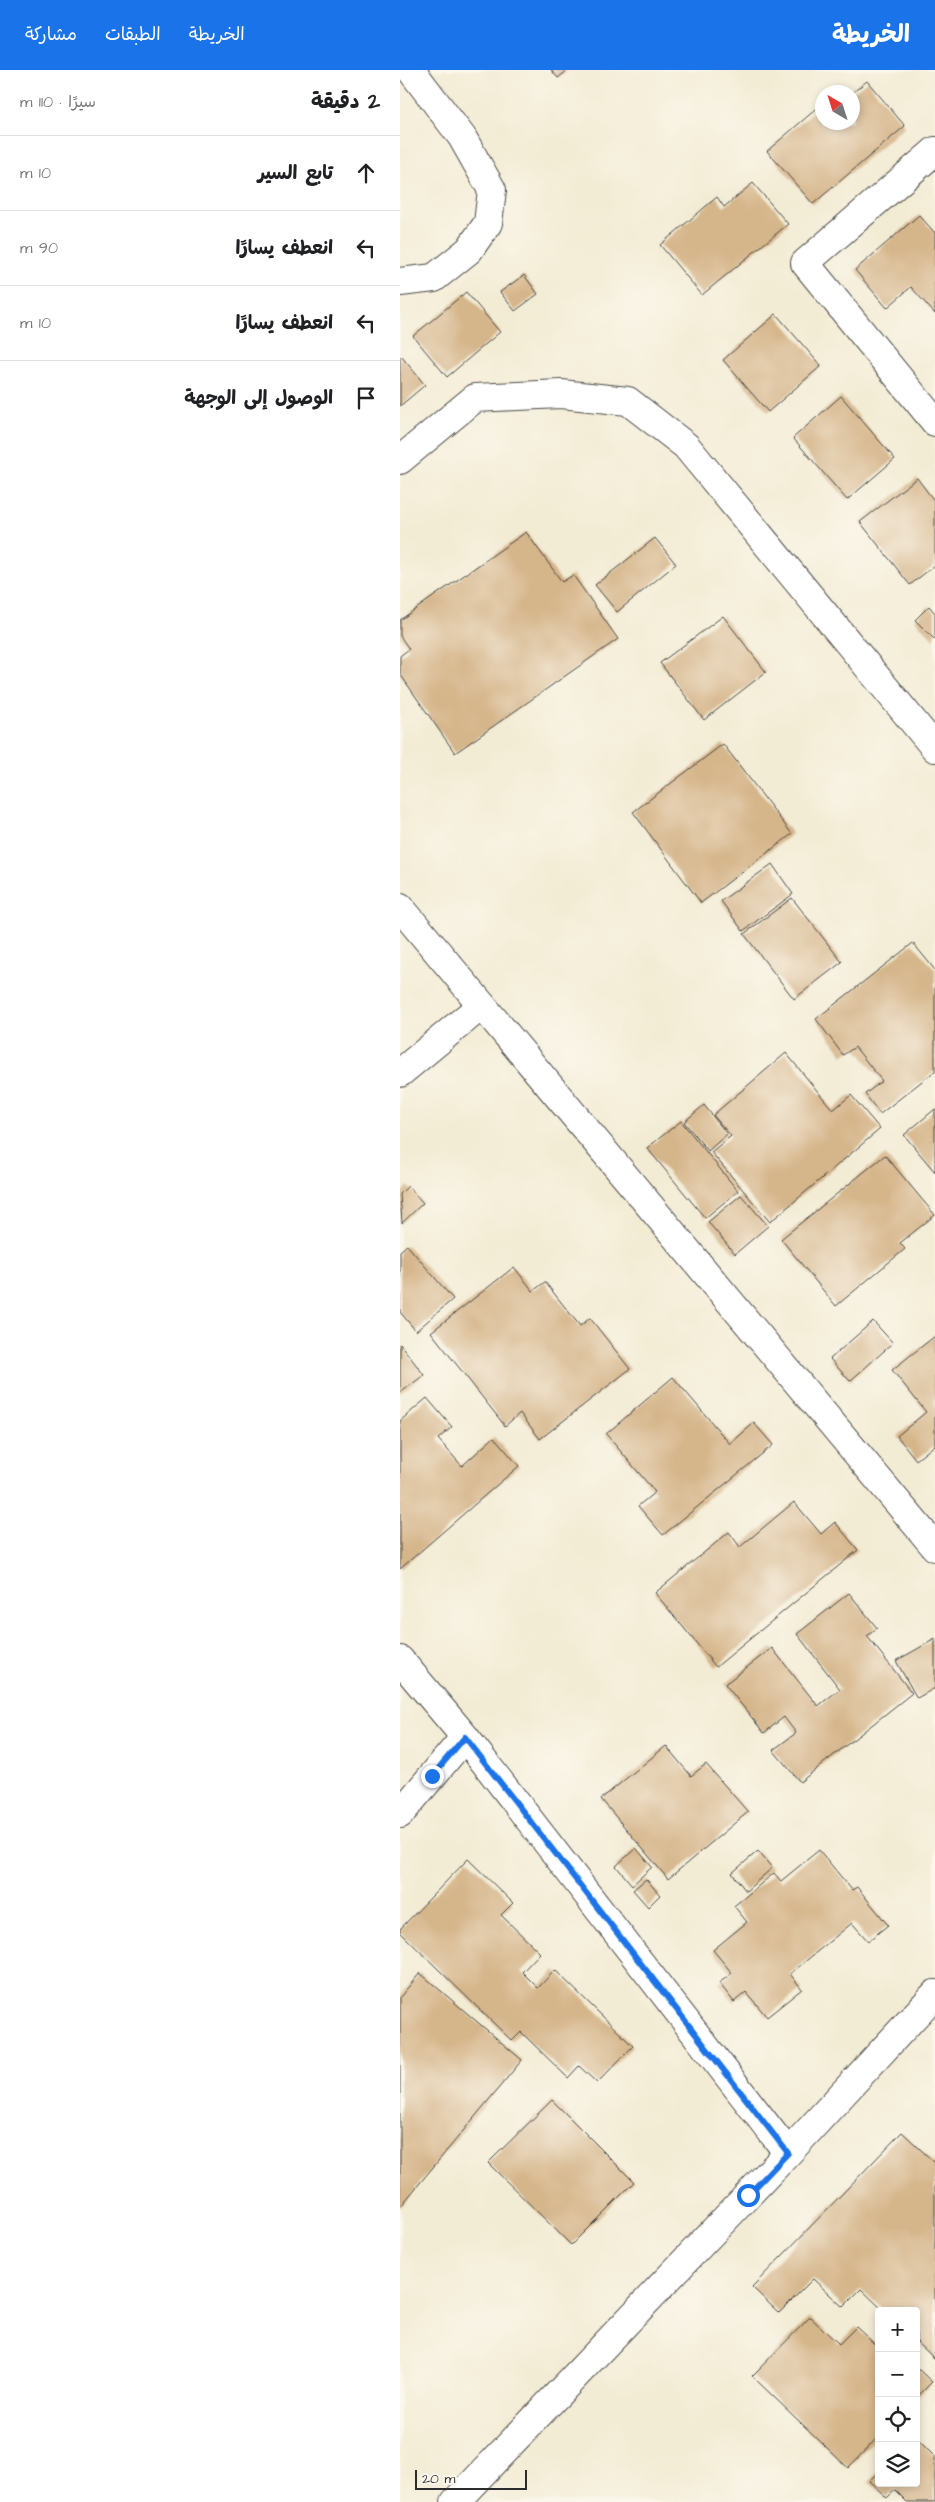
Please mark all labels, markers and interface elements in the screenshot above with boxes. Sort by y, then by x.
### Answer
text: الخريطة [832,18,910,52]
text: مشاركة [25,22,77,47]
text: الطبقات [105,22,161,47]
text: الخريطة [189,22,245,47]
north arrow [815,85,860,130]
text: 2 دقيقة [311,87,380,116]
text: سيرًا · 110 m [20,91,96,113]
icon: ahead [352,159,380,187]
text: تابع السير [258,160,333,187]
text: 10 m [20,162,51,184]
icon: left [352,234,380,262]
text: انعطف يسارًا [236,235,333,262]
text: 90 m [20,237,58,259]
icon: left [352,309,380,337]
text: انعطف يسارًا [236,310,333,337]
text: 10 m [20,312,51,334]
icon: arrive [352,384,380,412]
text: الوصول إلى الوجهة [184,385,333,412]
route end [421,1765,444,1788]
route start [737,2184,760,2207]
map controls [875,2307,920,2487]
button: + [875,2307,920,2352]
button: − [875,2352,920,2397]
button: locate [875,2397,920,2442]
button: layers [875,2442,920,2487]
scale bar [415,2467,528,2490]
text: 20 m [422,2469,455,2489]

